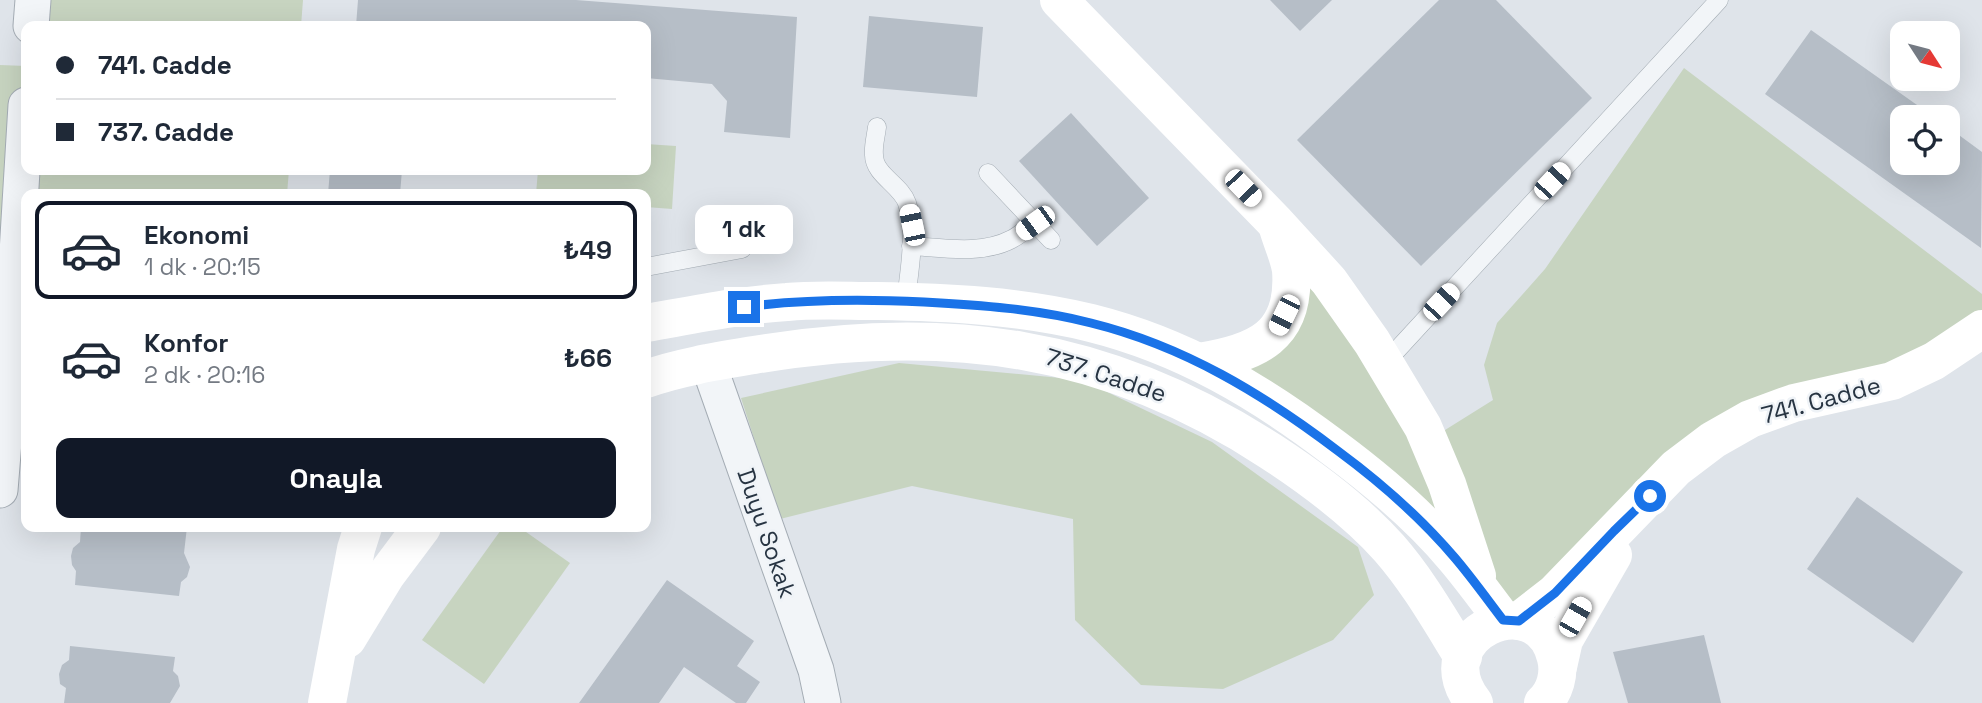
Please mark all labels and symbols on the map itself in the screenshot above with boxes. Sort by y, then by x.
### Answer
north arrow [1890,21,1960,91]
car [1530,158,1575,204]
car [1221,166,1266,210]
car [898,202,927,248]
car [1012,202,1059,244]
callout: 1 dk [695,205,793,254]
car [1419,279,1464,325]
route end [728,291,760,323]
car [1266,292,1303,338]
street label: 737. Cadde [1042,341,1170,409]
street label: 741. Cadde [1758,369,1884,431]
street label: Duyu Sokak [730,464,804,602]
route start [1634,480,1666,512]
car [1556,594,1595,640]

